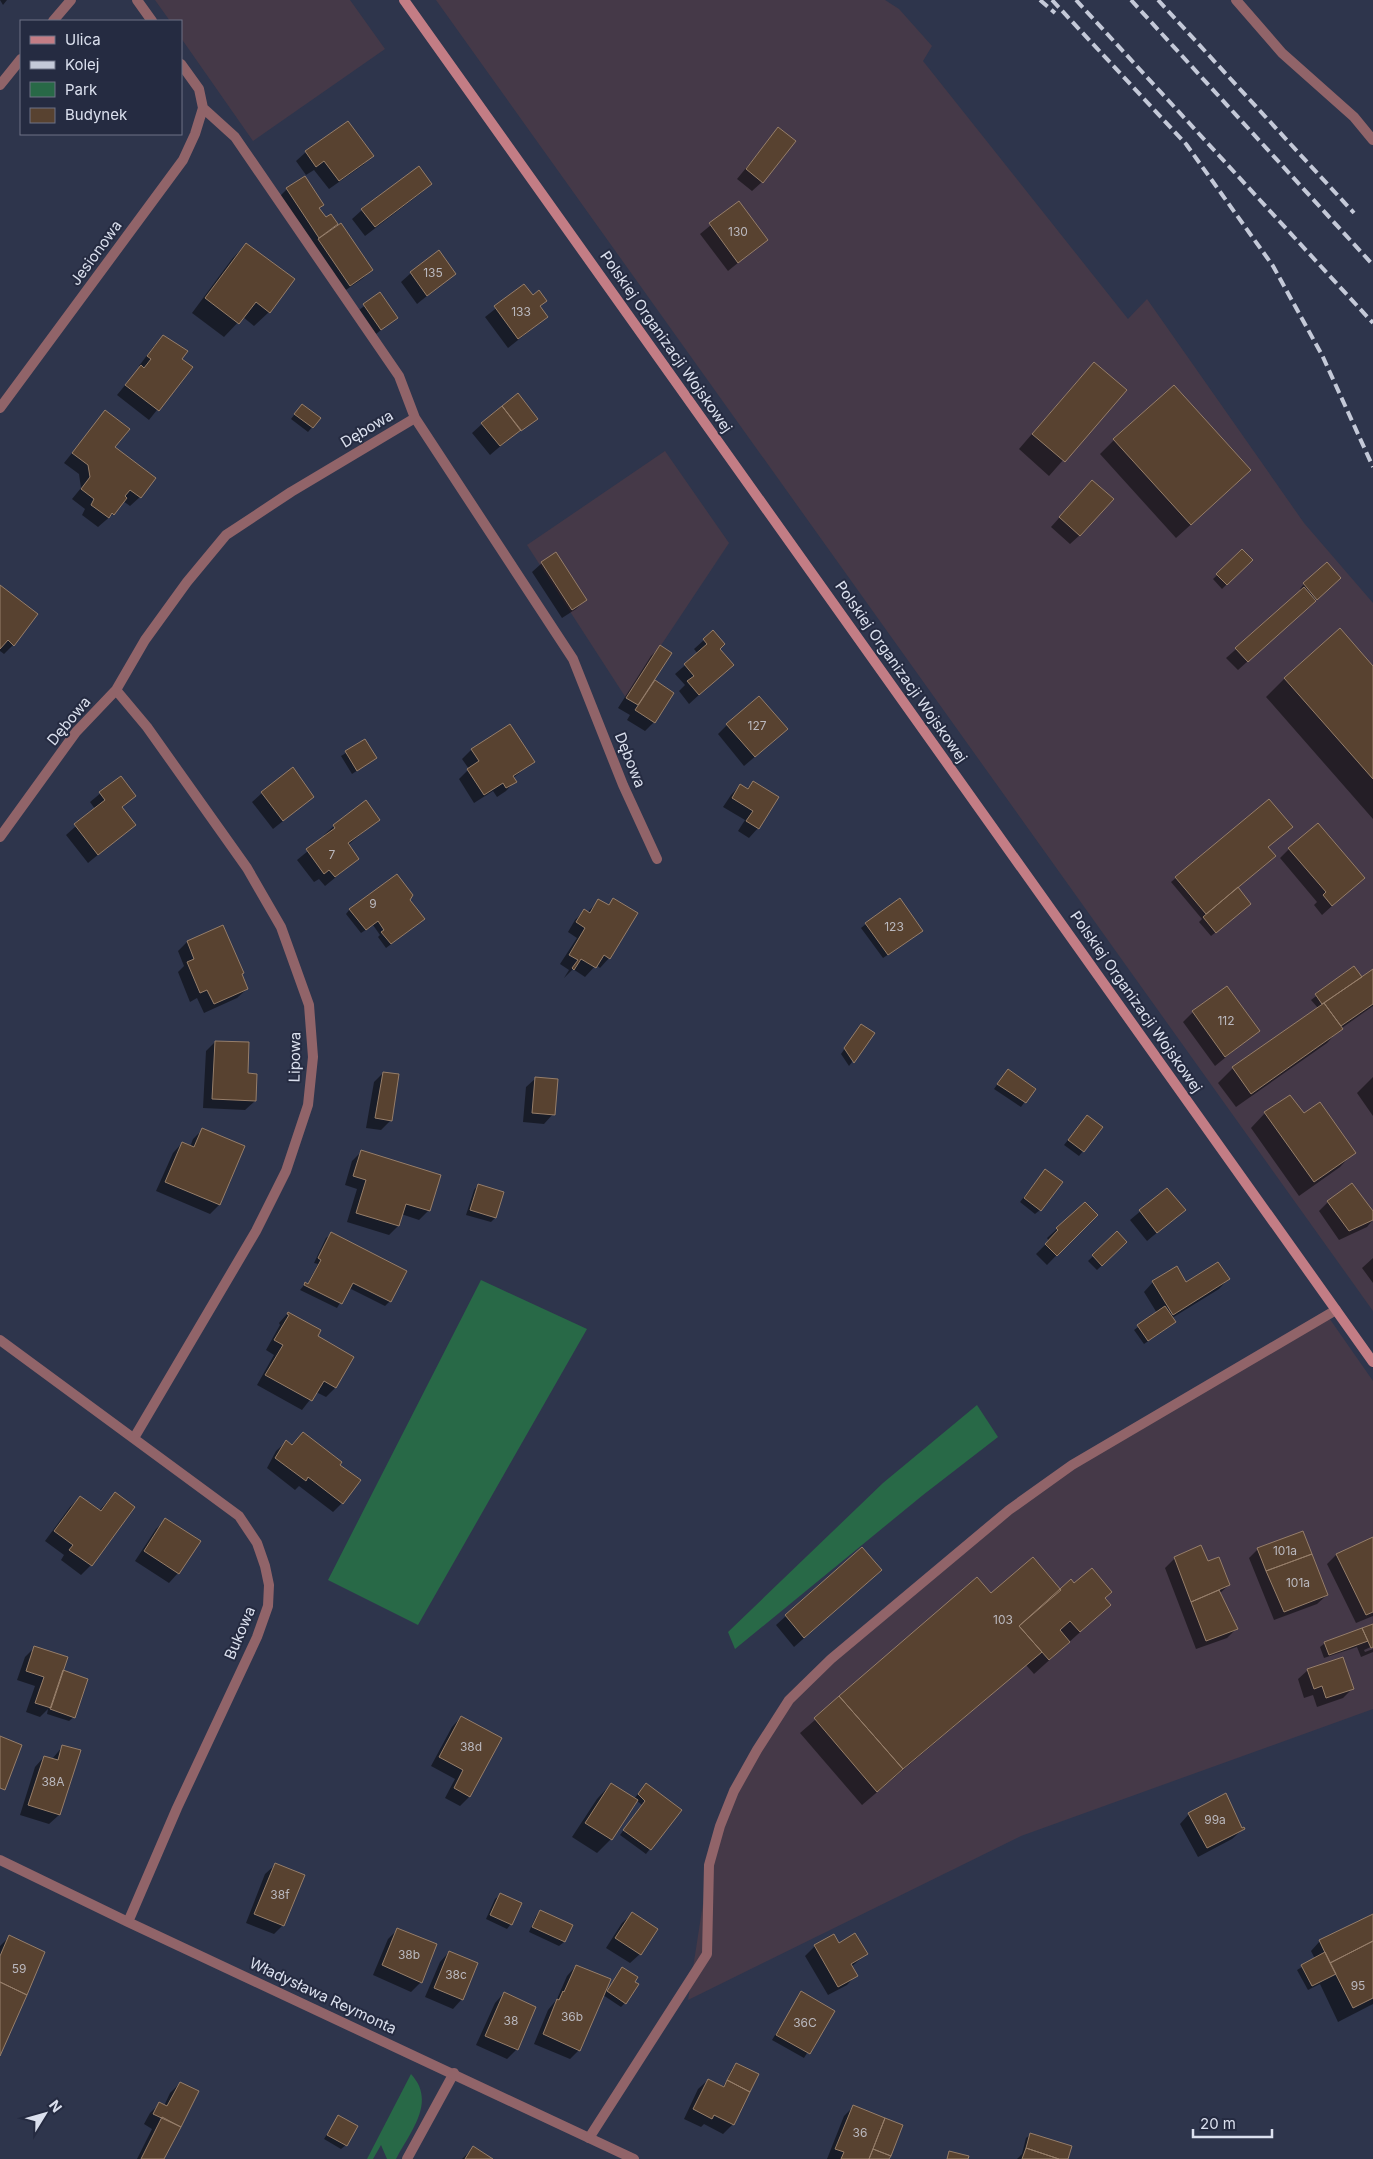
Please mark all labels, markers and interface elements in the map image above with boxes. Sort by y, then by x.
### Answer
legend [20,20,182,135]
text: Ulica [65,30,101,49]
text: Kolej [65,55,100,74]
text: Park [65,80,98,99]
text: Budynek [65,105,128,124]
street label: Jesionowa [66,216,126,289]
house number: 130 [728,224,748,239]
street label: Polskiej Organizacji Wojskowej [596,247,737,436]
house number: 135 [423,265,443,280]
house number: 133 [511,304,531,319]
street label: Dębowa [337,405,397,452]
street label: Polskiej Organizacji Wojskowej [831,577,972,766]
street label: Dębowa [43,692,95,749]
house number: 127 [748,718,767,733]
street label: Dębowa [611,729,650,790]
house number: 7 [329,847,336,862]
house number: 9 [369,896,377,911]
street label: Polskiej Organizacji Wojskowej [1066,907,1207,1096]
house number: 123 [884,919,904,934]
house number: 112 [1217,1013,1235,1028]
street label: Lipowa [285,1031,304,1083]
house number: 101a [1273,1543,1297,1558]
house number: 101a [1286,1575,1310,1590]
street label: Bukowa [220,1603,259,1662]
house number: 103 [993,1612,1013,1627]
house number: 38d [460,1739,482,1754]
house number: 38A [41,1774,65,1789]
house number: 99a [1204,1812,1226,1827]
house number: 38f [270,1887,290,1902]
house number: 38b [398,1947,420,1962]
street label: Władysława Reymonta [247,1953,400,2038]
house number: 59 [12,1961,26,1976]
house number: 38c [445,1967,467,1982]
house number: 95 [1351,1978,1365,1993]
house number: 36b [561,2009,583,2024]
house number: 38 [504,2013,518,2028]
house number: 36C [793,2015,817,2030]
north arrow [20,2089,70,2139]
text: N [46,2096,66,2115]
scale bar [1193,2106,1272,2138]
text: 20 m [1200,2114,1236,2133]
house number: 36 [853,2125,867,2140]

